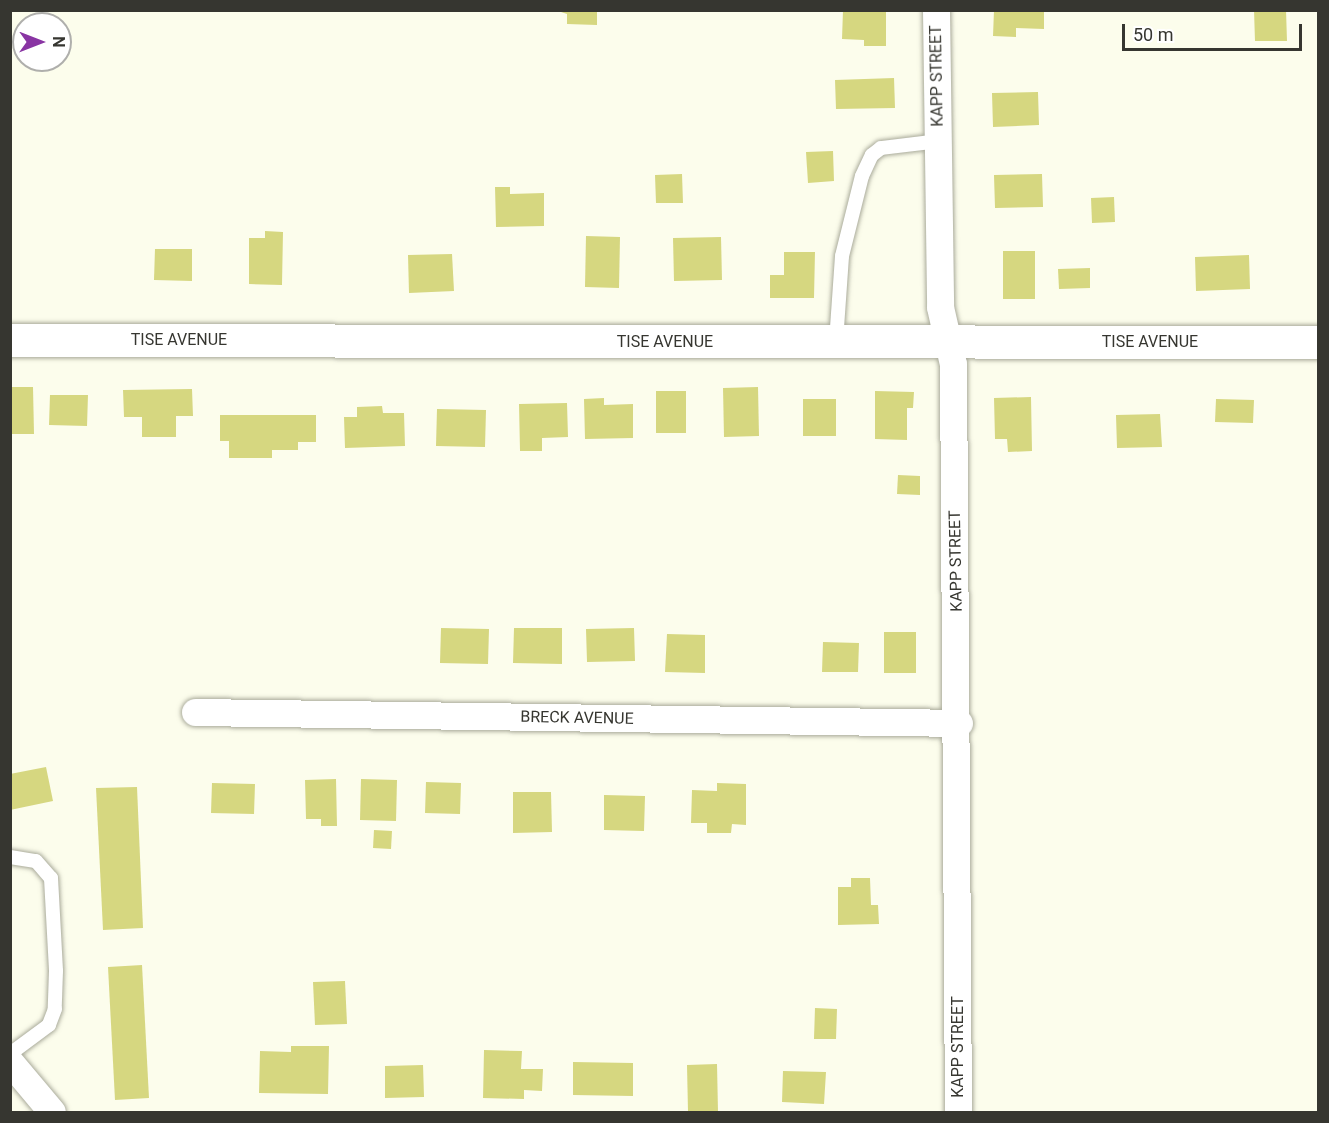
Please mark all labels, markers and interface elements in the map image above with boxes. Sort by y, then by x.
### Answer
north arrow [12,12,72,72]
scale bar [1125,12,1305,50]
text: 50 m [1133,24,1173,45]
street label: KAPP STREET [927,25,947,127]
text: N [49,36,68,48]
street label: TISE AVENUE [131,330,227,350]
street label: TISE AVENUE [617,332,713,352]
street label: TISE AVENUE [1102,332,1198,352]
street label: KAPP STREET [946,510,966,612]
street label: BRECK AVENUE [520,707,634,729]
street label: KAPP STREET [948,996,968,1098]

